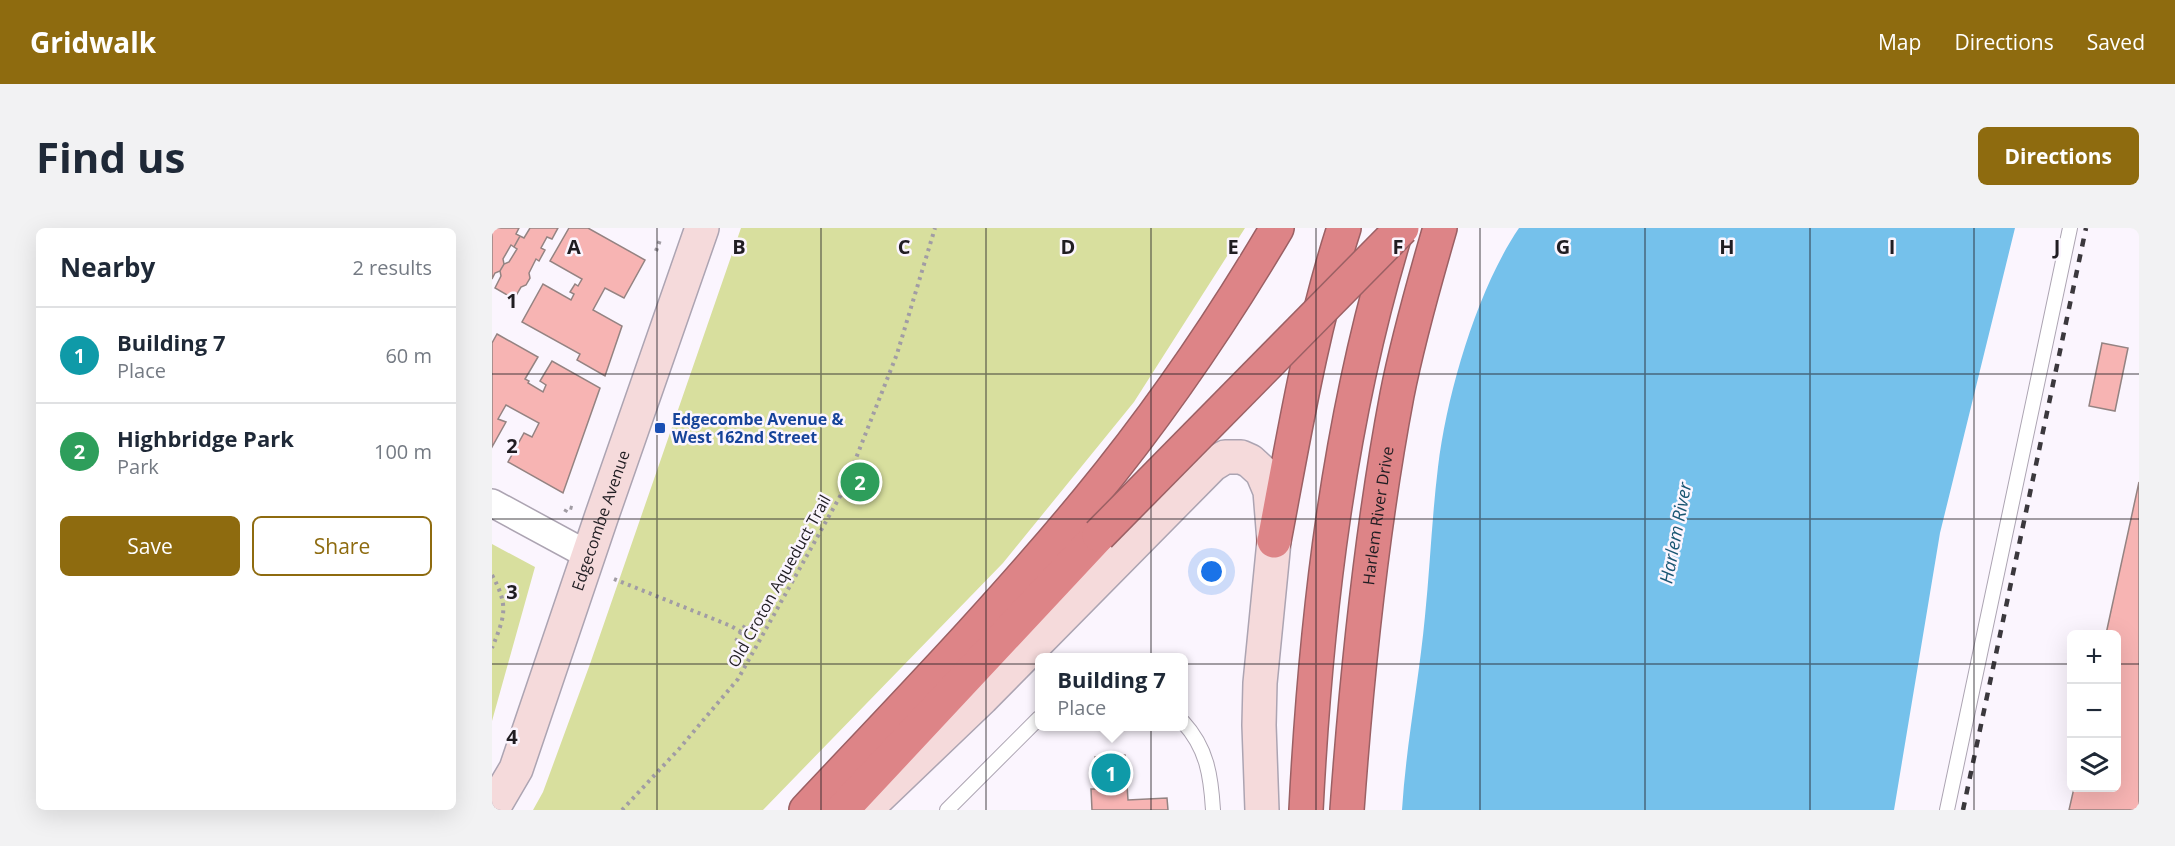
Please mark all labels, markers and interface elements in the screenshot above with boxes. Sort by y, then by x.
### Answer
text: Gridwalk [30,23,156,61]
text: Map [1878,28,1921,56]
text: Directions [1954,28,2054,56]
text: Saved [2087,28,2145,56]
button: Directions [1978,127,2139,185]
text: Find us [36,128,185,185]
text: A [567,233,581,260]
text: B [732,233,746,260]
text: C [898,233,911,260]
text: D [1061,233,1075,260]
text: E [1227,233,1239,260]
text: F [1393,233,1403,260]
text: G [1556,233,1570,260]
text: H [1719,233,1735,260]
text: I [1889,233,1895,260]
text: J [2052,233,2060,260]
text: Nearby [60,249,155,285]
text: 2 results [352,254,432,281]
text: 1 [506,287,518,314]
text: Building 7 [117,327,226,357]
text: 1 [74,342,85,369]
text: 60 m [385,342,432,369]
text: Place [117,357,166,384]
place label: Edgecombe Avenue & West 162nd Street [672,408,843,448]
marker: Edgecombe Avenue & West 162nd Street [653,421,667,435]
text: Highbridge Park [117,423,294,453]
text: 2 [506,432,518,459]
text: 2 [74,438,85,465]
text: 100 m [374,438,432,465]
street label: Harlem River Drive [1357,445,1399,586]
street label: Edgecombe Avenue [566,447,635,594]
text: Park [117,453,159,480]
pin: 2 [840,460,880,504]
water label: Harlem River [1653,479,1697,585]
street label: Old Croton Aqueduct Trail [722,491,836,671]
button: Save [60,516,240,576]
button: Share [252,516,432,576]
your location [1197,557,1226,586]
text: 3 [506,578,518,605]
map controls [2067,630,2121,792]
button: + [2067,630,2121,684]
popup [1035,653,1188,731]
text: Building 7 [1057,664,1166,694]
button: − [2067,684,2121,738]
text: Place [1057,694,1106,721]
text: 4 [506,723,518,750]
button: layers [2067,738,2121,792]
pin: 1 [1092,750,1130,796]

